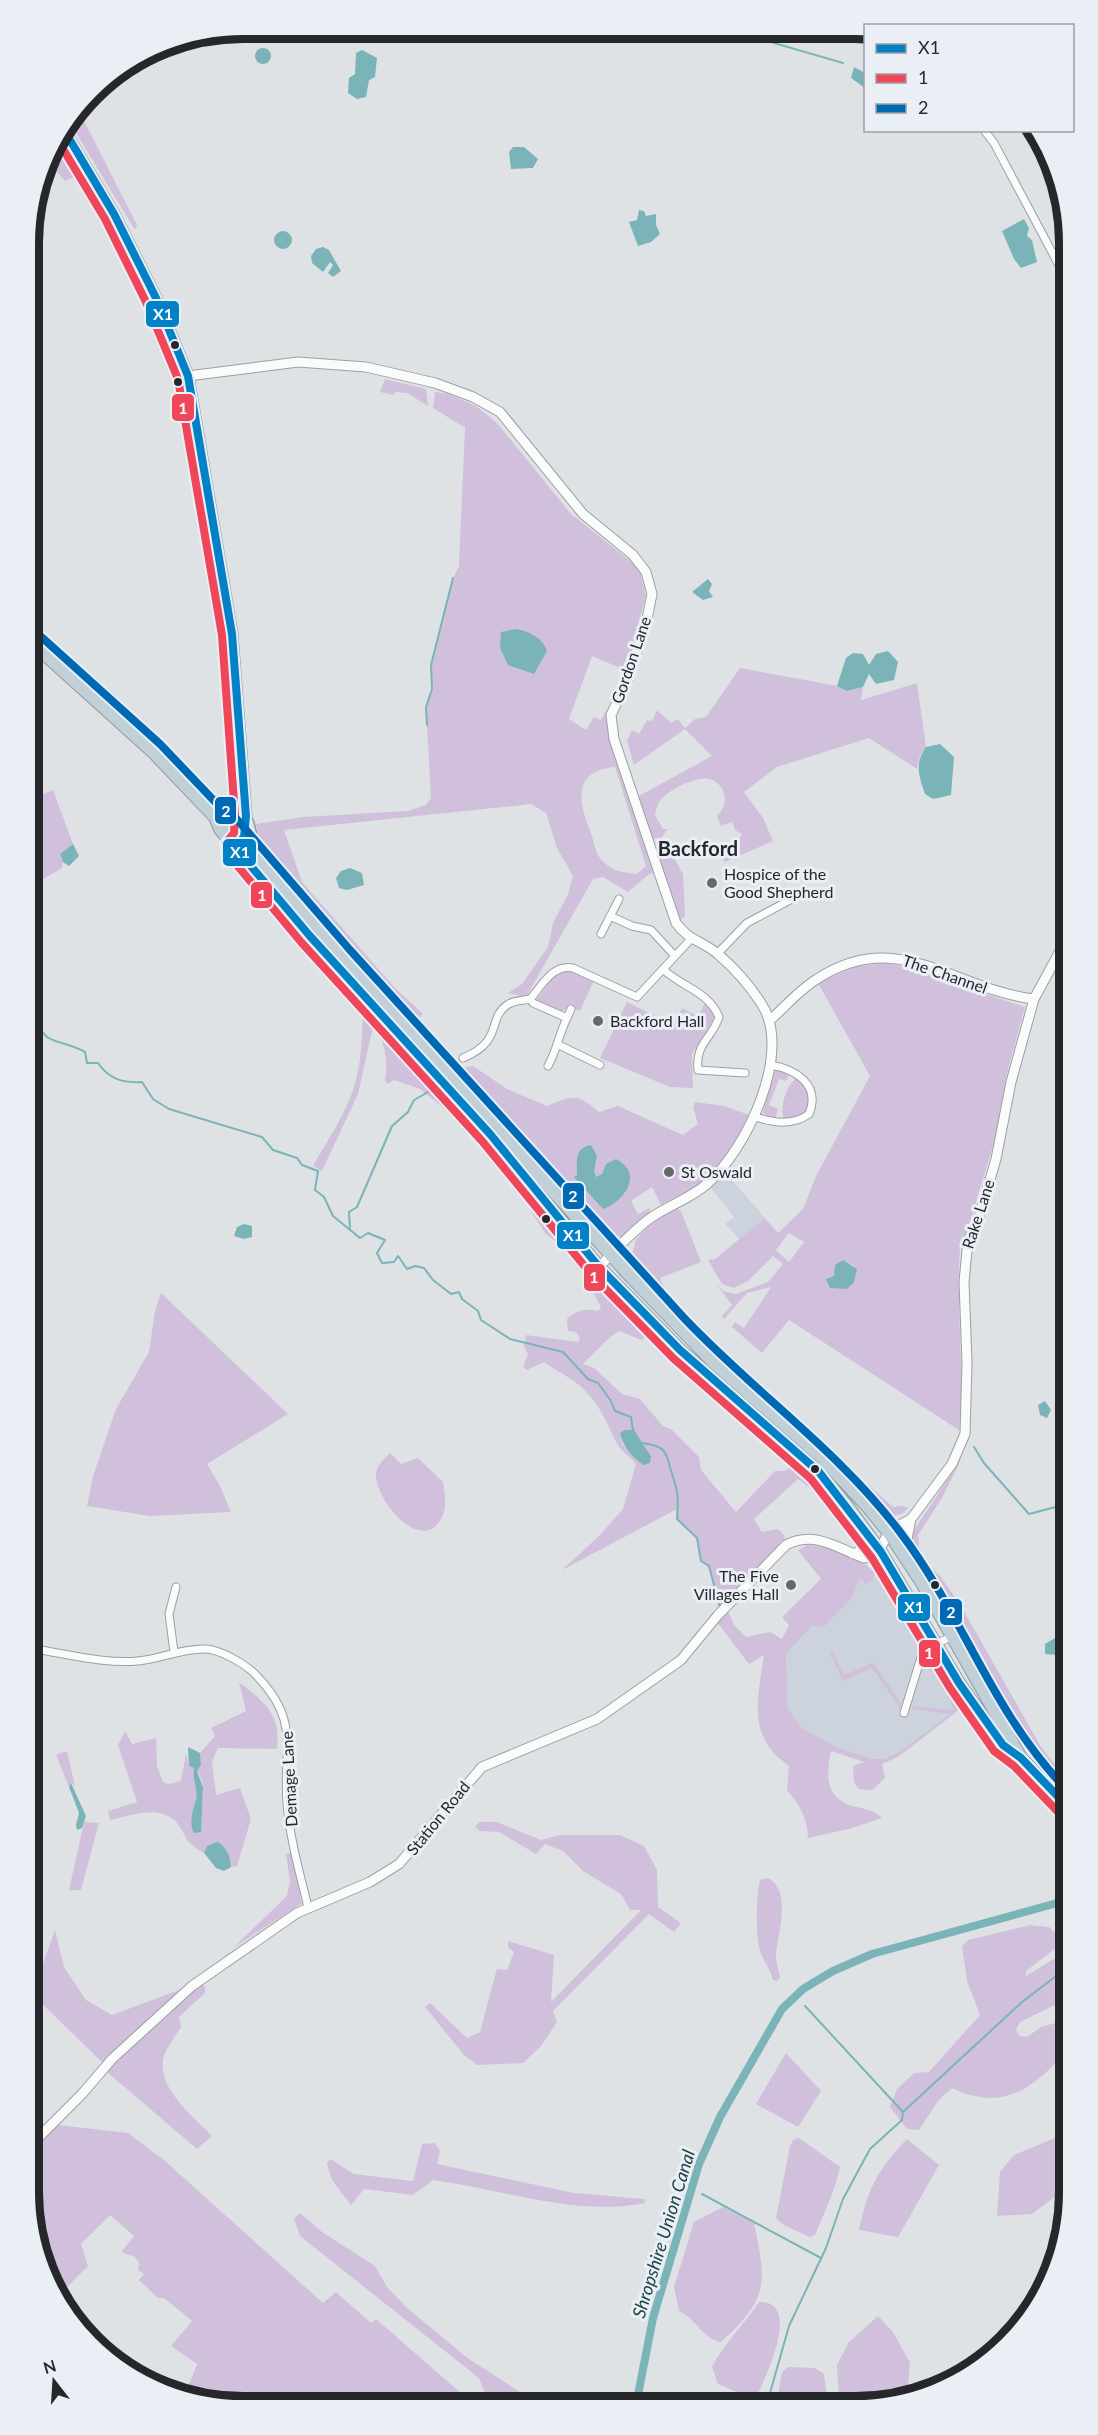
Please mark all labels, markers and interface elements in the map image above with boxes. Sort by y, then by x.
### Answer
legend [864,24,1074,132]
text: X1 [918,36,940,58]
text: 1 [918,66,928,88]
text: 2 [918,96,928,118]
line badge: X1 [145,300,180,328]
text: X1 [153,304,173,323]
unlabelled marker [169,339,181,351]
unlabelled marker [172,376,184,388]
line badge: 1 [171,393,195,422]
text: 1 [178,398,188,417]
street label: Gordon Lane [607,614,654,706]
line badge: 2 [214,796,237,825]
text: 2 [221,801,231,820]
district label: Backford [658,836,738,860]
line badge: X1 [222,838,257,867]
text: X1 [230,842,250,861]
place label: Hospice of the Good Shepherd [724,864,834,901]
marker: Hospice of the Good Shepherd [705,876,719,890]
line badge: 1 [250,881,273,909]
text: 1 [257,885,267,904]
street label: The Channel [900,950,990,997]
place label: Backford Hall [610,1011,704,1030]
marker: Backford Hall [591,1014,605,1028]
place label: St Oswald [681,1162,752,1181]
marker: St Oswald [662,1165,676,1179]
street label: Rake Lane [957,1177,998,1251]
line badge: 2 [562,1182,585,1210]
text: 2 [568,1186,578,1205]
unlabelled marker [540,1213,552,1225]
line badge: X1 [556,1221,590,1250]
text: X1 [563,1225,583,1244]
line badge: 1 [583,1263,606,1292]
text: 1 [589,1267,599,1286]
unlabelled marker [809,1463,821,1475]
place label: The Five Villages Hall [694,1566,779,1603]
marker: The Five Villages Hall [784,1578,798,1592]
unlabelled marker [929,1579,941,1591]
line badge: X1 [897,1593,931,1622]
text: X1 [904,1597,924,1616]
line badge: 2 [939,1598,963,1626]
text: 2 [946,1602,956,1621]
line badge: 1 [918,1639,941,1668]
text: 1 [924,1643,934,1662]
street label: Demage Lane [277,1731,300,1827]
street label: Station Road [402,1777,473,1858]
water label: Shropshire Union Canal [627,2147,699,2320]
north arrow [24,2351,84,2411]
text: N [41,2355,58,2377]

